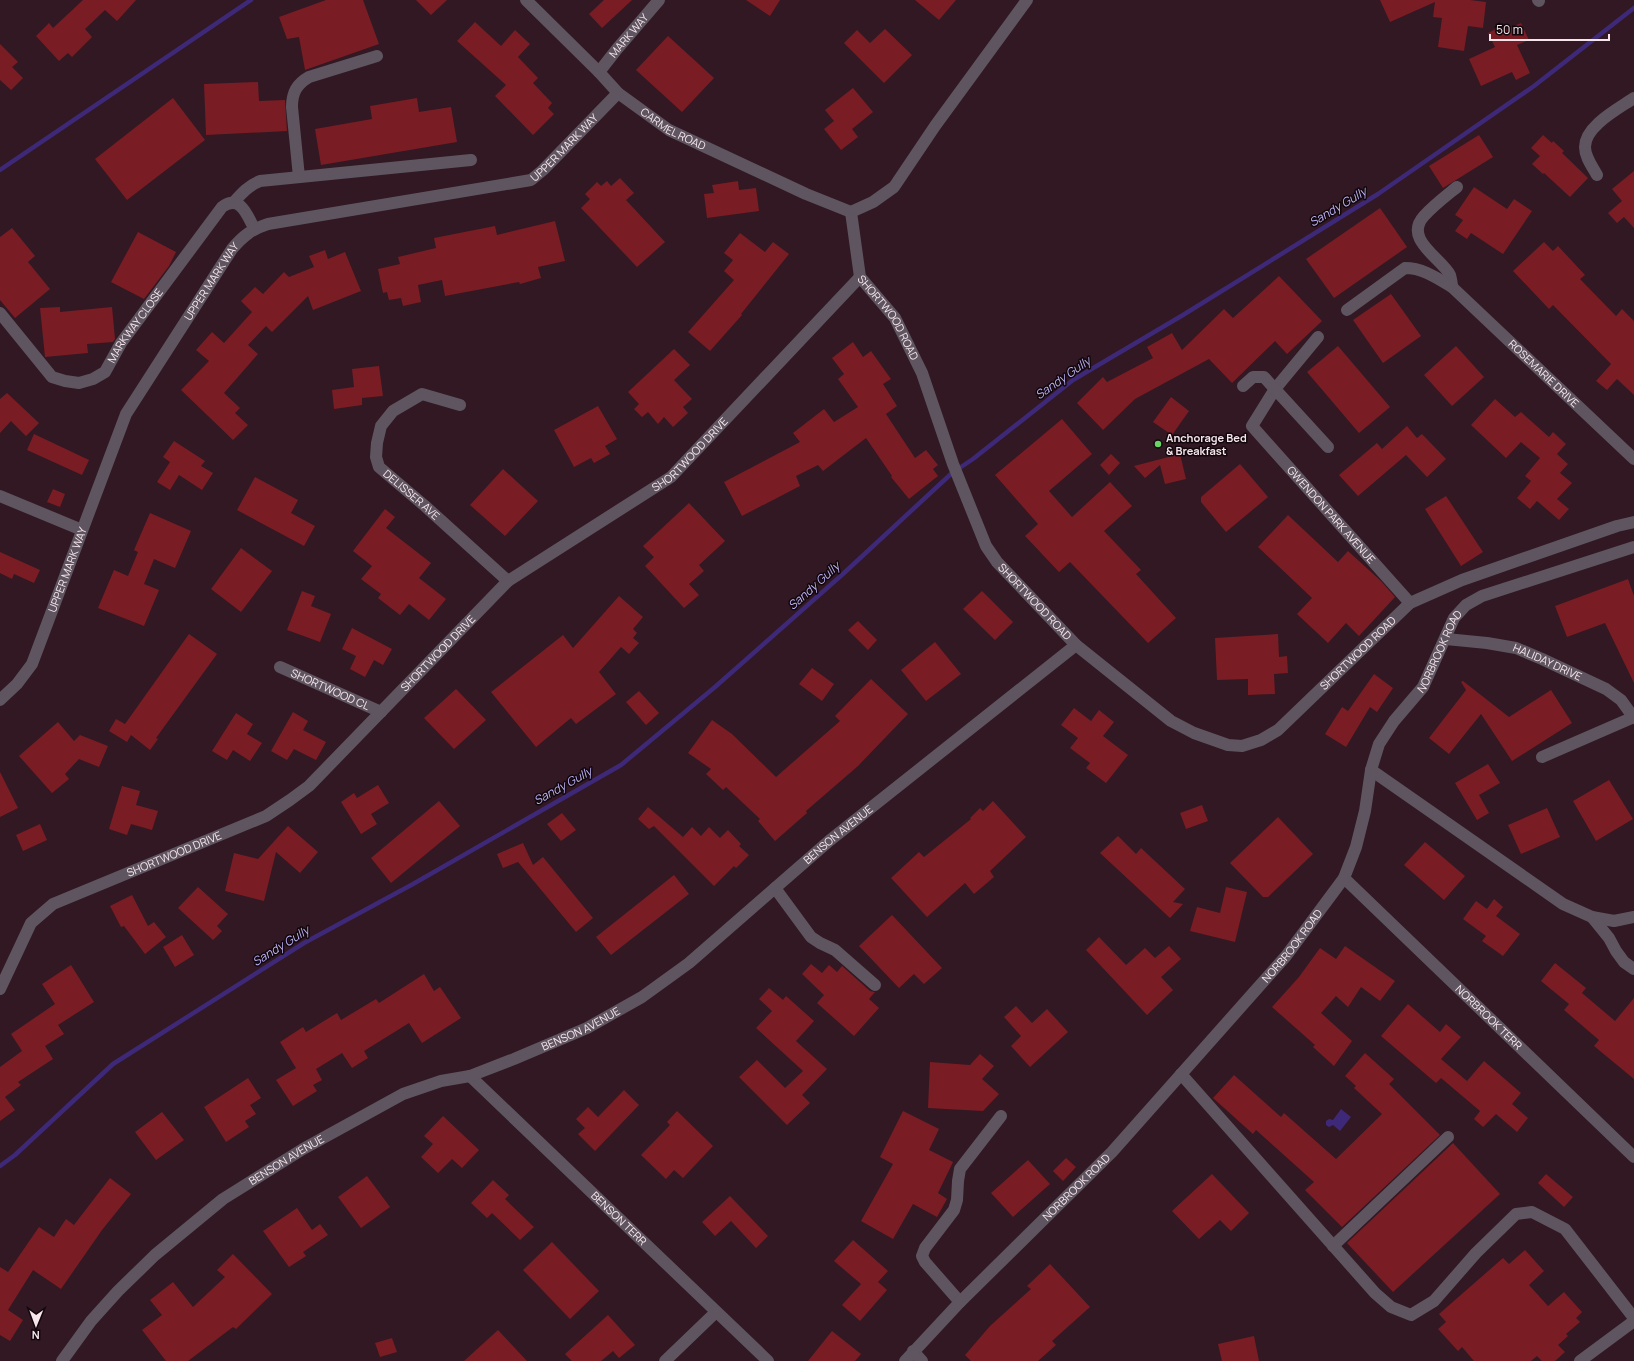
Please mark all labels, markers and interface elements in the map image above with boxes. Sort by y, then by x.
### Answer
street label: MARK WAY [605,9,652,60]
scale bar [1490,16,1609,42]
text: 50 m [1496,21,1523,38]
street label: CARMEL ROAD [638,104,708,153]
street label: UPPER MARK WAY [527,110,601,185]
water label: Sandy Gully [1306,182,1371,230]
street label: UPPER MARK WAY [180,238,242,323]
street label: SHORTWOOD ROAD [854,272,923,363]
street label: MARKWAY CLOSE [104,285,166,365]
street label: ROSEMARIE DRIVE [1505,336,1583,410]
water label: Sandy Gully [1031,351,1095,403]
street label: SHORTWOOD DRIVE [649,414,731,495]
place label: Anchorage Bed & Breakfast [1166,430,1247,458]
marker: Anchorage Bed & Breakfast [1153,439,1163,449]
street label: GWENDON PARK AVENUE [1284,462,1379,566]
street label: DELISSER AVE [380,466,443,523]
street label: UPPER MARK WAY [44,524,90,614]
water label: Sandy Gully [784,557,845,614]
street label: SHORTWOOD ROAD [995,560,1075,643]
street label: NORBROOK ROAD [1413,606,1465,696]
street label: SHORTWOOD DRIVE [397,611,478,694]
street label: SHORTWOOD ROAD [1316,613,1399,693]
street label: HALIDAY DRIVE [1511,640,1584,684]
street label: SHORTWOOD CL [289,665,373,713]
water label: Sandy Gully [530,762,597,809]
street label: BENSON AVENUE [800,801,876,867]
street label: SHORTWOOD DRIVE [124,827,224,880]
street label: NORBROOK ROAD [1258,906,1325,985]
water label: Sandy Gully [249,920,314,970]
street label: NORBROOK TERR [1453,981,1526,1053]
street label: BENSON AVENUE [539,1003,623,1054]
street label: BENSON AVENUE [246,1131,327,1188]
street label: NORBROOK ROAD [1039,1150,1113,1224]
street label: BENSON TERR [588,1188,650,1248]
north arrow [16,1305,56,1345]
text: N [32,1328,40,1343]

